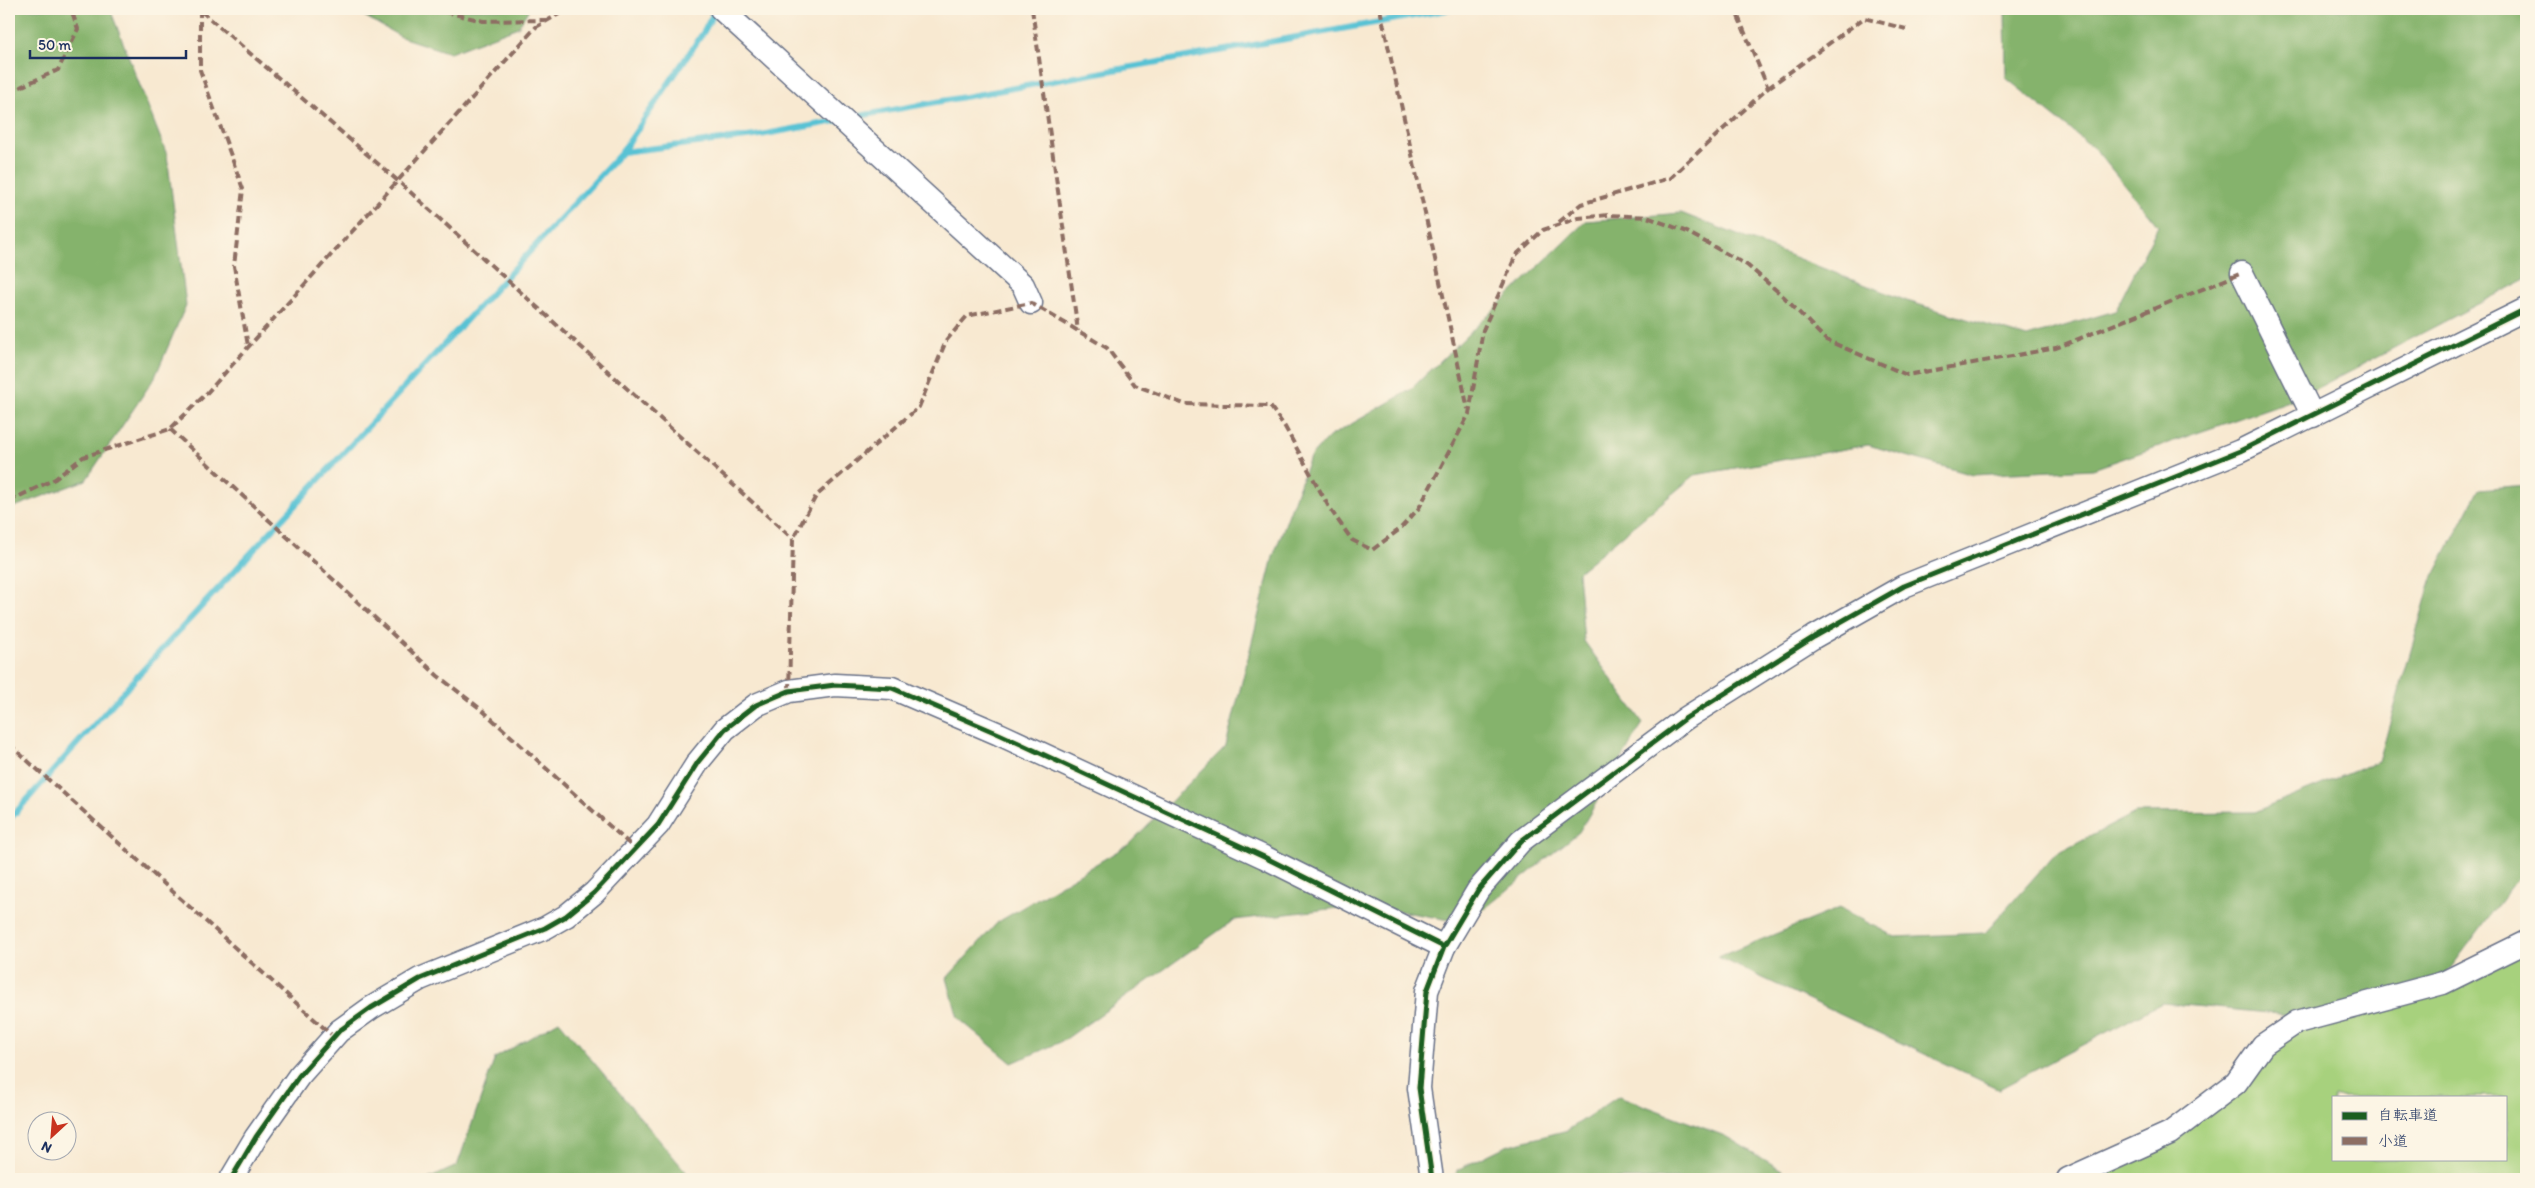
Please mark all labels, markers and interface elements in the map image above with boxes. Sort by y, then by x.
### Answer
scale bar [30,28,186,60]
text: 50 m [38,36,71,54]
legend [2332,1096,2508,1160]
text: 自転車道 [2378,1106,2438,1124]
north arrow [28,1110,78,1160]
text: 小道 [2378,1132,2408,1150]
text: N [39,1138,54,1157]

